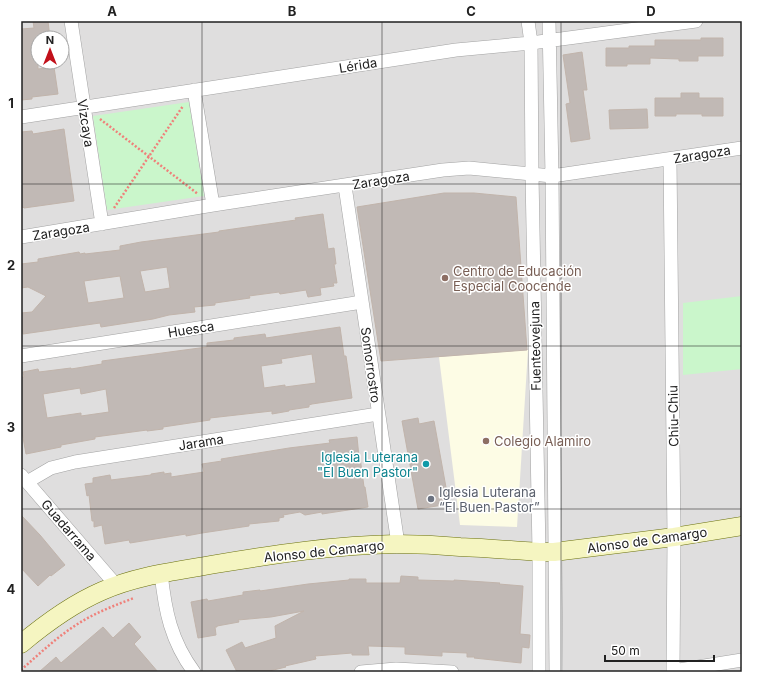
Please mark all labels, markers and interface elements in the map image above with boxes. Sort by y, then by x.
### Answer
text: A [107,3,117,19]
text: B [288,3,297,19]
text: C [466,3,476,19]
text: D [646,3,656,19]
north arrow [30,30,70,70]
text: N [46,33,54,47]
street label: Lérida [338,54,378,76]
text: 1 [8,95,14,111]
street label: Vizcaya [74,98,98,148]
street label: Zaragoza [672,142,732,166]
street label: Zaragoza [351,168,411,192]
street label: Zaragoza [31,219,91,243]
text: 2 [7,257,15,273]
place label: Centro de Educación Especial Coocende [453,263,582,294]
marker: Centro de Educación Especial Coocende [440,273,450,283]
street label: Fuenteovejuna [526,301,544,391]
street label: Huesca [167,317,215,341]
street label: Somorrostro [358,326,384,404]
street label: Chiu-Chiu [664,385,682,447]
text: 3 [7,419,15,435]
street label: Jarama [177,431,225,453]
place label: Colegio Alamiro [494,433,591,449]
marker: Colegio Alamiro [481,436,491,446]
place label: Iglesia Luterana "El Buen Pastor" [317,449,418,480]
marker: Iglesia Luterana "El Buen Pastor" [421,459,431,469]
place label: Iglesia Luterana “El Buen Pastor” [439,484,540,515]
marker: Iglesia Luterana “El Buen Pastor” [426,494,436,504]
street label: Guadarrama [38,496,100,564]
street label: Alonso de Camargo [586,524,708,556]
street label: Alonso de Camargo [263,537,385,565]
text: 4 [7,581,16,597]
scale bar [605,637,714,663]
text: 50 m [611,643,640,658]

